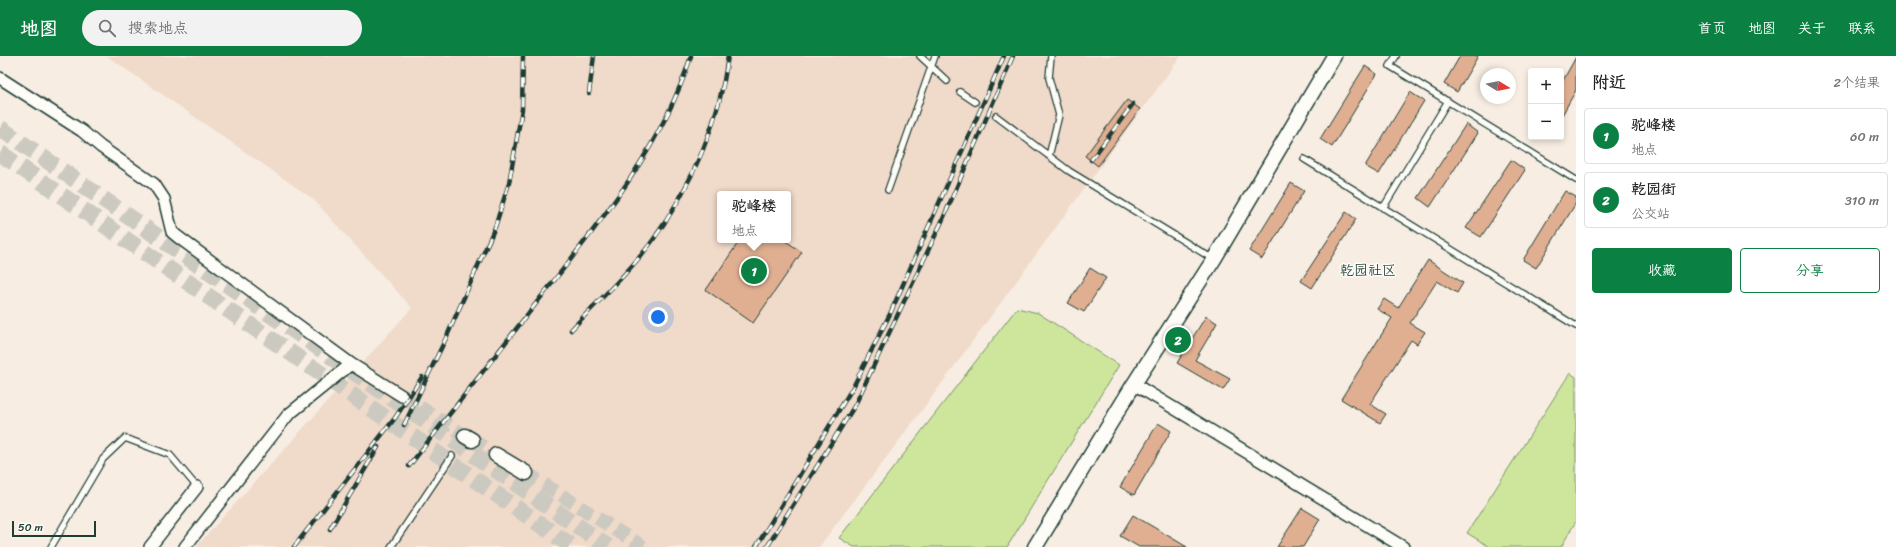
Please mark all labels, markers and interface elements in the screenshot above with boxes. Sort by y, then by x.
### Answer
search box [82,10,362,46]
text: 地图 [20,12,58,45]
text: 搜索地点 [128,15,188,41]
text: 首页 [1698,16,1726,41]
text: 地图 [1748,16,1776,41]
text: 关于 [1798,16,1826,41]
text: 联系 [1848,16,1876,41]
icon: search [96,17,118,39]
text: 附近 [1592,67,1626,97]
north arrow [1480,68,1516,104]
map controls [1528,68,1564,140]
button: + [1528,68,1564,104]
text: 2个结果 [1833,71,1880,94]
button: − [1528,104,1564,140]
text: 驼峰楼 [1631,112,1676,138]
text: 1 [1603,125,1609,148]
text: 60 m [1850,125,1879,148]
text: 地点 [1631,138,1657,161]
text: 乾园街 [1631,176,1676,202]
text: 2 [1602,189,1610,212]
text: 310 m [1845,189,1879,212]
popup [717,191,791,243]
text: 驼峰楼 [731,193,777,219]
text: 公交站 [1631,202,1670,225]
text: 地点 [731,219,758,242]
button: 收藏 [1592,248,1732,293]
button: 分享 [1740,248,1880,293]
pin: 1 [741,256,767,286]
district label: 乾园社区 [1340,258,1396,283]
your location [648,307,668,327]
pin: 2 [1165,325,1191,355]
text: 50 m [18,518,43,537]
scale bar [12,519,96,538]

